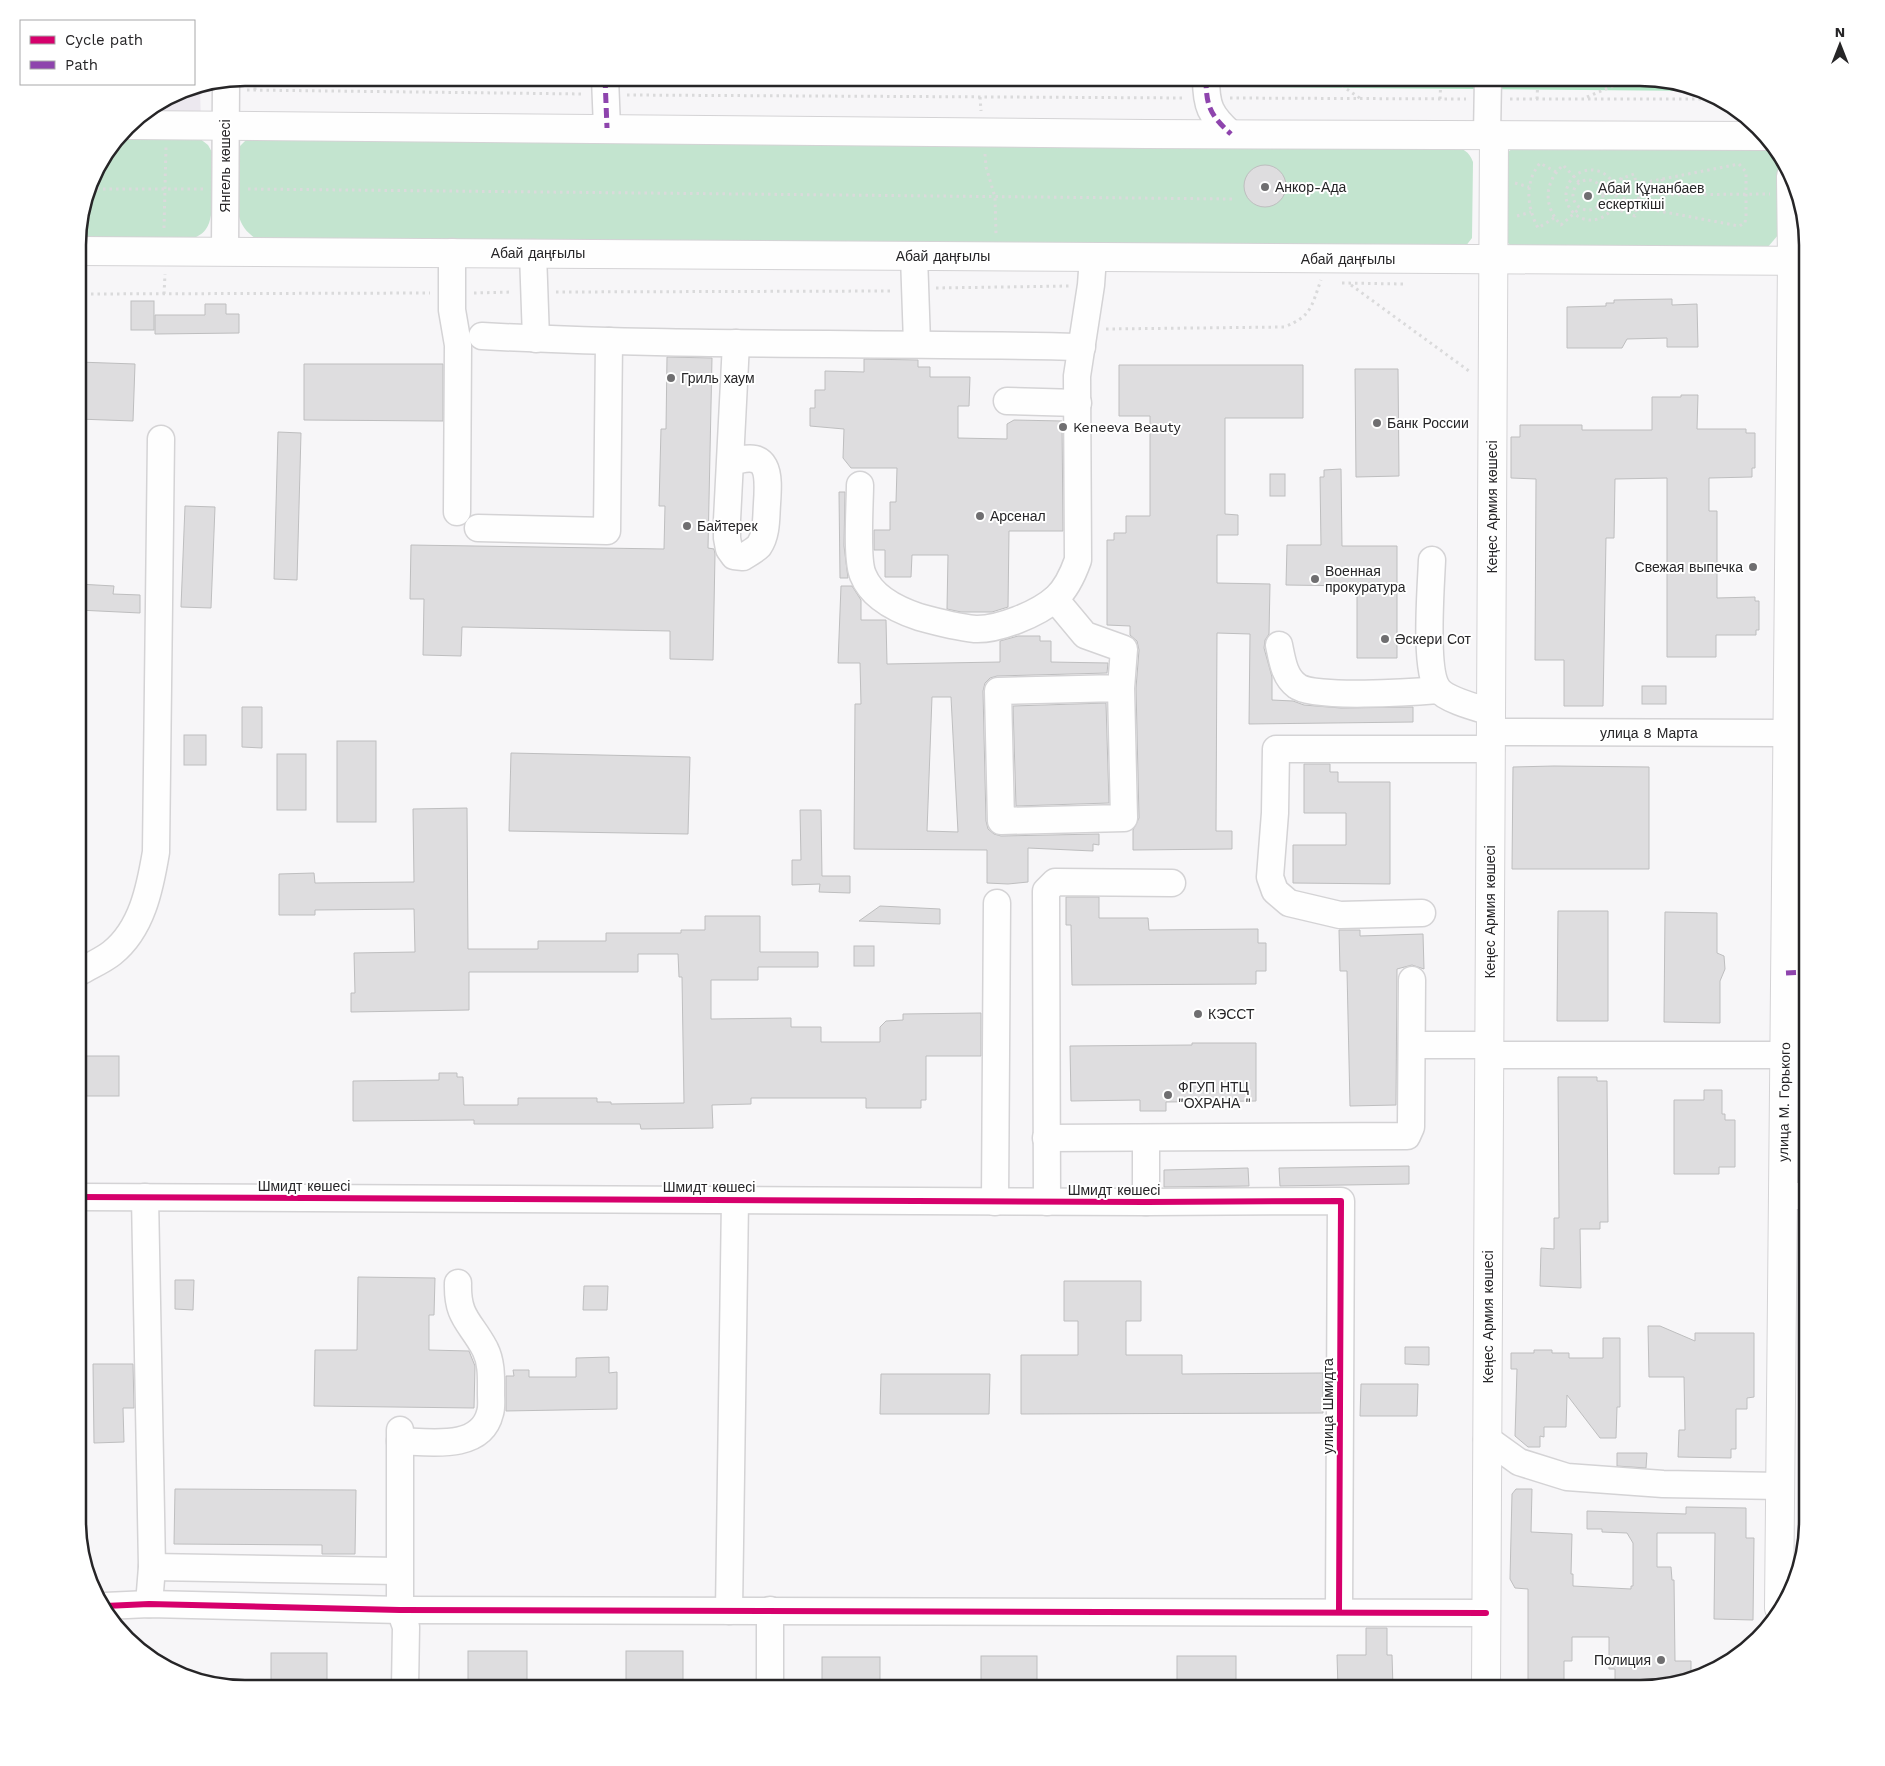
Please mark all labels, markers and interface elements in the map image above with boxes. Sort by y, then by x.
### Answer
legend [20,20,195,85]
north arrow [1815,20,1865,70]
text: N [1835,24,1845,40]
text: Cycle path [65,31,143,49]
text: Path [65,56,98,74]
street label: Янгель көшесі [217,119,233,213]
place label: Анкор-Ада [1275,179,1347,195]
place label: Абай Құнанбаев ескерткіші [1598,180,1705,212]
marker: Анкор-Ада [1259,181,1271,193]
marker: Абай Құнанбаев ескерткіші [1582,190,1594,202]
street label: Абай даңғылы [491,245,585,261]
street label: Абай даңғылы [896,248,990,264]
street label: Абай даңғылы [1301,251,1395,267]
place label: Гриль хаум [681,370,755,386]
marker: Гриль хаум [665,372,677,384]
place label: Банк России [1387,415,1469,431]
marker: Банк России [1371,417,1383,429]
place label: Keneeva Beauty [1073,419,1181,435]
marker: Keneeva Beauty [1057,421,1069,433]
street label: Кеңес Армия көшесі [1484,440,1500,574]
place label: Арсенал [990,508,1046,524]
marker: Арсенал [974,510,986,522]
place label: Байтерек [697,518,758,534]
marker: Байтерек [681,520,693,532]
place label: Свежая выпечка [1635,559,1743,575]
marker: Свежая выпечка [1747,561,1759,573]
place label: Военная прокуратура [1325,563,1406,595]
marker: Военная прокуратура [1309,573,1321,585]
place label: Әскери Сот [1395,631,1472,647]
marker: Әскери Сот [1379,633,1391,645]
street label: улица 8 Марта [1600,725,1698,741]
street label: Кеңес Армия көшесі [1482,845,1498,979]
place label: КЭССТ [1208,1006,1255,1022]
marker: КЭССТ [1192,1008,1204,1020]
street label: улица М. Горького [1775,1042,1793,1162]
place label: ФГУП НТЦ "ОХРАНА " [1178,1079,1251,1111]
marker: ФГУП НТЦ "ОХРАНА " [1162,1089,1174,1101]
street label: Шмидт көшесі [258,1178,350,1194]
street label: Шмидт көшесі [663,1179,755,1195]
street label: Шмидт көшесі [1068,1182,1160,1198]
street label: Кеңес Армия көшесі [1480,1250,1496,1384]
street label: улица Шмидта [1320,1358,1336,1454]
place label: Полиция [1594,1652,1651,1668]
marker: Полиция [1655,1654,1667,1666]

